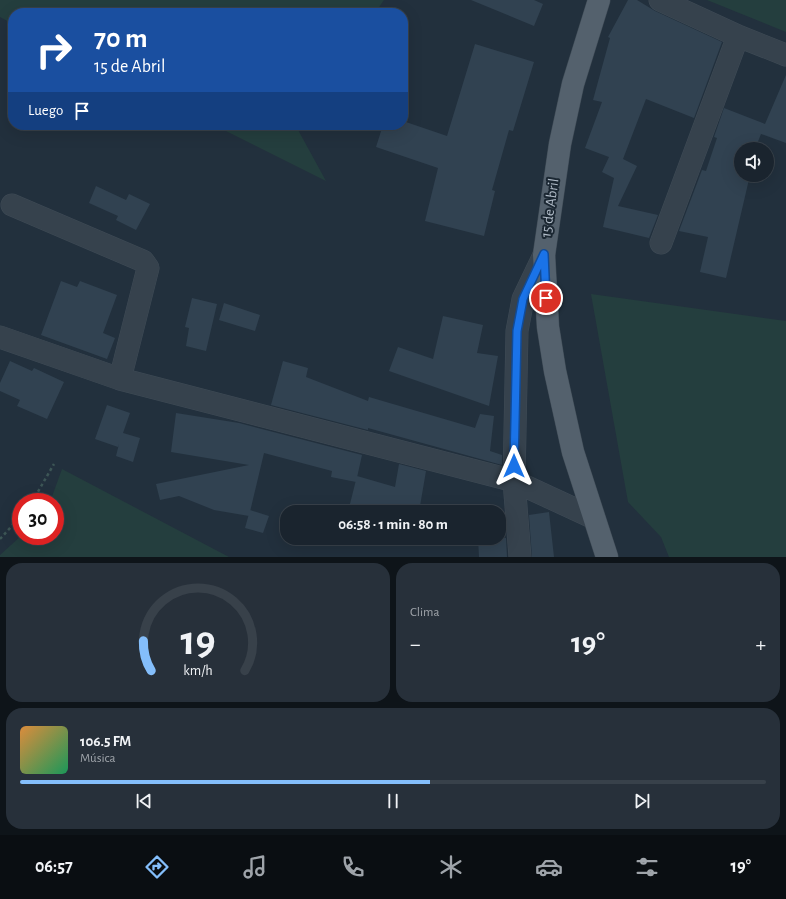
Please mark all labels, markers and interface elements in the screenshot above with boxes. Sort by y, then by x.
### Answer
icon: right [28,24,80,76]
text: 70 m [94,25,148,53]
text: 15 de Abril [94,58,165,76]
icon: arrive [71,100,93,122]
text: Luego [28,103,63,118]
map controls [734,142,774,182]
button: sound [734,142,774,182]
street label: 15 de Abril [538,178,562,238]
pin [529,281,563,315]
icon: arrive [535,287,557,309]
position arrow [493,445,535,487]
speed limit sign: 30 [12,493,64,545]
text: 06:58 · 1 min · 80 m [338,517,448,532]
text: Clima [410,606,440,619]
text: 19 [180,620,216,661]
text: 19° [571,628,605,658]
text: − [410,633,421,655]
text: + [755,633,766,655]
text: km/h [183,663,213,677]
text: 106.5 FM [80,734,131,749]
text: Música [80,752,115,765]
icon: previous [133,790,155,812]
icon: pause [382,790,404,812]
icon: next [631,790,653,812]
icon: directions [143,853,171,881]
icon: music [241,853,269,881]
icon: phone [339,853,367,881]
icon: climate [437,853,465,881]
icon: car [535,853,563,881]
icon: filters [633,853,661,881]
text: 06:57 [35,858,73,876]
text: 19° [731,858,751,876]

